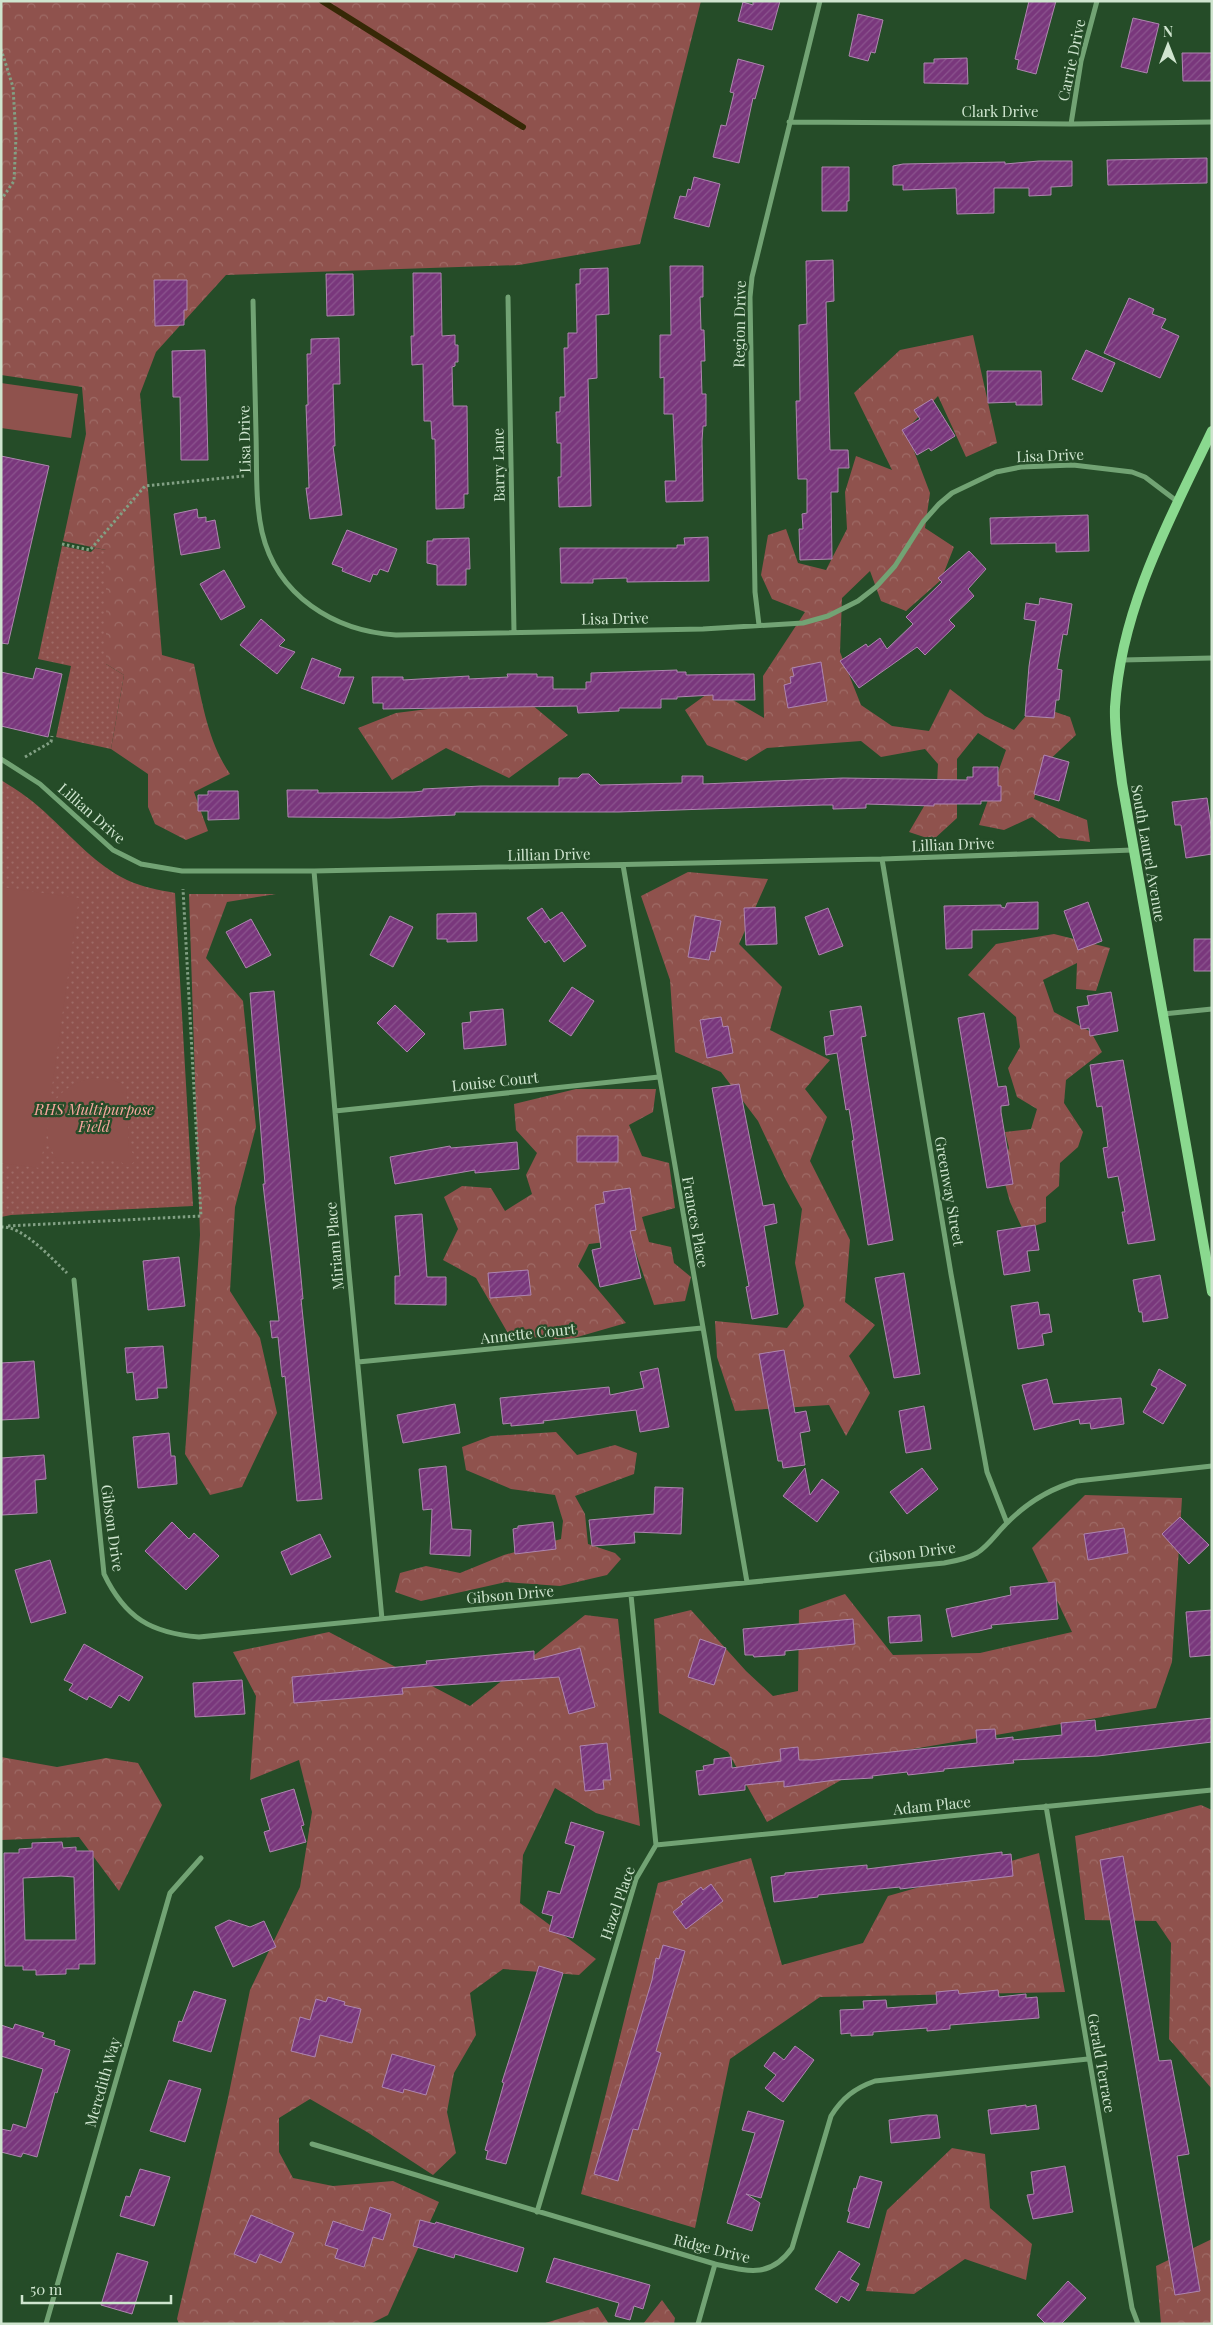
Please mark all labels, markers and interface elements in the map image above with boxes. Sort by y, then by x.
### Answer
street label: Carrie Drive [1053,17,1089,103]
north arrow [1143,20,1193,70]
text: N [1163,22,1173,41]
street label: Clark Drive [962,101,1038,121]
street label: Region Drive [728,280,750,368]
street label: Lisa Drive [233,405,255,473]
street label: Barry Lane [487,428,509,502]
street label: Lisa Drive [1016,444,1084,466]
street label: Lisa Drive [581,607,649,629]
street label: Lillian Drive [54,778,130,848]
street label: South Laurel Avenue [1127,783,1171,923]
street label: Lillian Drive [911,833,995,855]
street label: Lillian Drive [507,843,591,865]
street label: Louise Court [450,1066,540,1096]
park label: RHS Multipurpose Field [33,1099,154,1136]
street label: Greenway Street [931,1135,970,1248]
street label: Frances Place [678,1175,714,1269]
street label: Miriam Place [320,1201,348,1291]
street label: Annette Court [478,1318,577,1348]
street label: Gibson Drive [97,1483,129,1573]
street label: Gibson Drive [867,1537,957,1567]
street label: Gibson Drive [465,1580,555,1608]
street label: Adam Place [891,1791,972,1819]
street label: Hazel Place [595,1863,639,1943]
street label: Gerald Terrace [1083,2012,1121,2114]
street label: Meredith Way [80,2034,124,2129]
street label: Ridge Drive [671,2229,753,2267]
scale bar [22,2272,171,2304]
text: 50 m [30,2279,63,2299]

